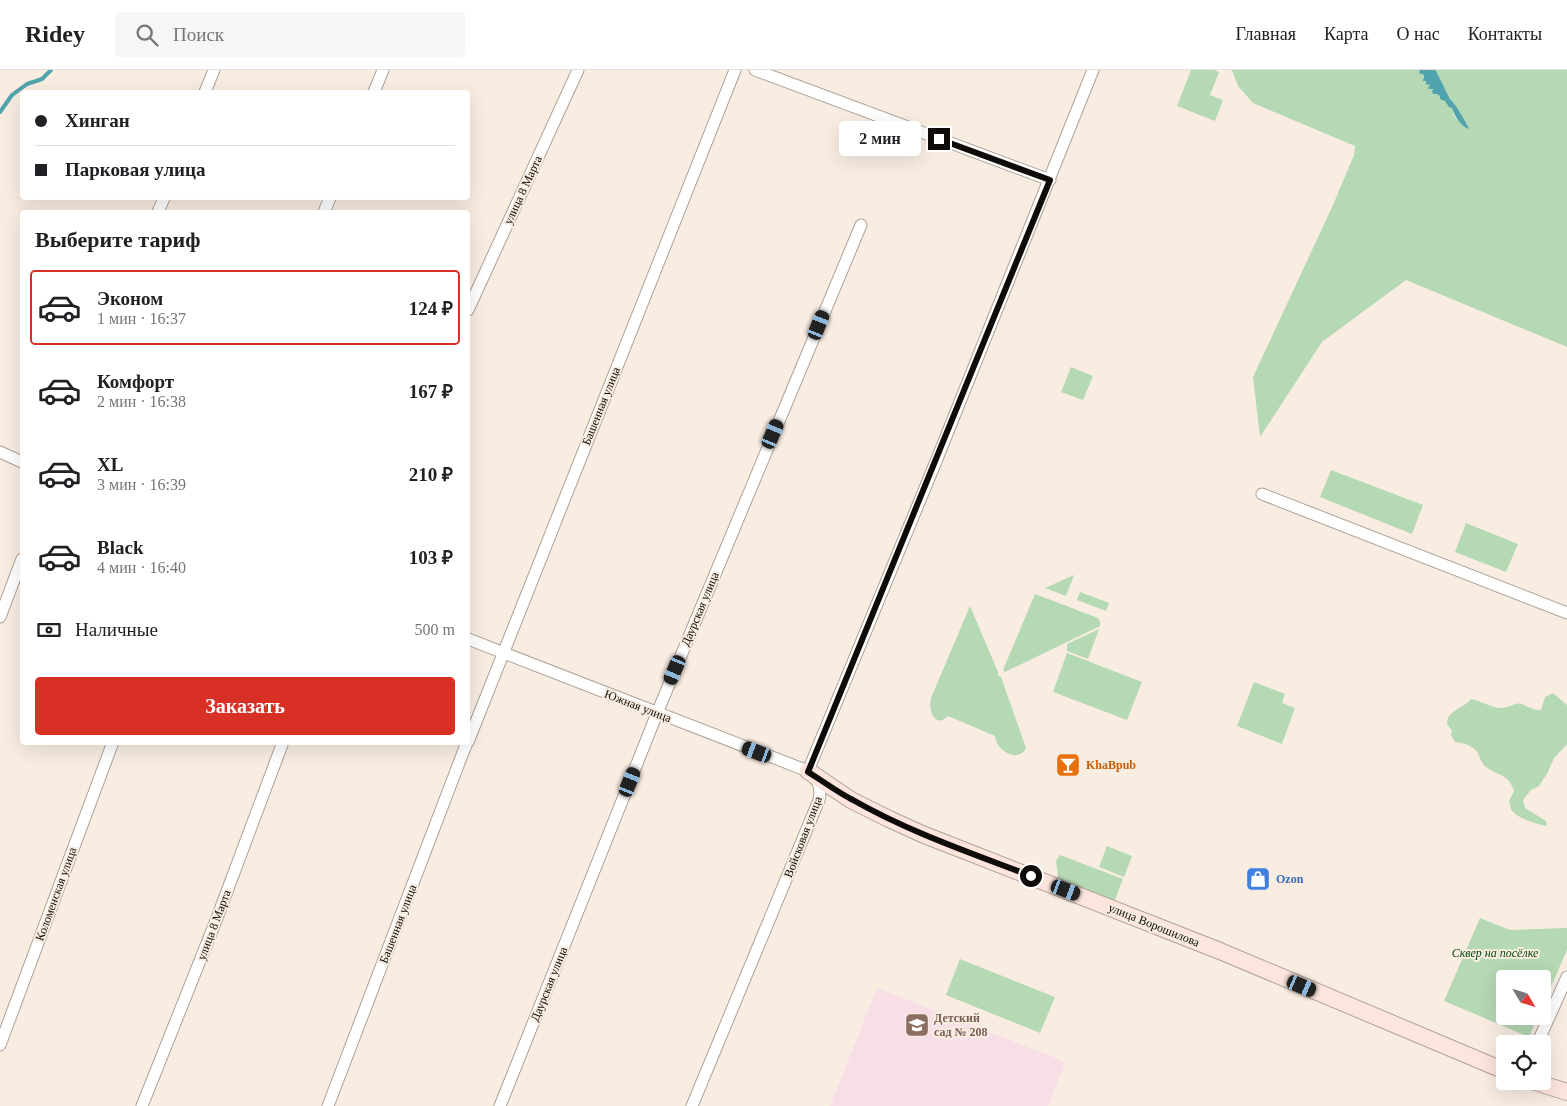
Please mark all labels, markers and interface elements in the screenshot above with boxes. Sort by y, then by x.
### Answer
search box [115,12,465,57]
text: Ridey [25,21,85,47]
icon: search [133,21,161,49]
text: Поиск [173,24,224,45]
text: Главная [1236,24,1296,44]
text: Карта [1324,24,1369,44]
text: О нас [1397,24,1440,44]
text: Контакты [1468,24,1542,44]
text: Хинган [65,110,130,131]
callout: 2 мин [839,122,922,156]
route end [928,128,950,150]
text: 2 мин [859,130,901,147]
street label: улица 8 Марта [501,153,545,227]
text: Парковая улица [65,159,205,180]
text: Выберите тариф [35,227,201,252]
icon: car [37,285,82,330]
text: Эконом [97,288,163,309]
text: 124 ₽ [409,298,453,319]
car [806,308,831,342]
text: 1 мин · 16:37 [97,310,186,327]
street label: Башенная улица [579,364,623,447]
icon: car [37,368,82,413]
text: Комфорт [97,371,174,392]
text: 167 ₽ [409,381,453,402]
text: 2 мин · 16:38 [97,393,186,410]
car [760,417,785,451]
icon: car [37,451,82,496]
text: XL [97,454,123,475]
text: 210 ₽ [409,464,453,485]
text: 3 мин · 16:39 [97,476,186,493]
icon: car [37,534,82,579]
text: Black [97,537,143,558]
text: 103 ₽ [409,547,453,568]
text: 4 мин · 16:40 [97,559,186,576]
street label: Даурская улица [678,569,722,648]
icon: cash [35,616,63,644]
text: Наличные [75,619,158,640]
text: 500 m [415,621,455,638]
car [662,653,687,687]
button: Заказать [35,677,455,735]
street label: Южная улица [603,687,674,725]
car [740,740,773,764]
bar icon: KhaBpub [1055,752,1081,778]
place label: KhaBpub [1086,758,1136,772]
car [617,765,642,799]
street label: Войсковая улица [781,794,825,880]
street label: Коломенская улица [33,845,80,943]
route start [1020,865,1042,887]
shop icon: Ozon [1245,866,1271,892]
place label: Ozon [1276,872,1304,886]
car [1049,878,1082,902]
street label: Башенная улица [377,882,420,965]
street label: улица 8 Марта [194,887,234,962]
street label: улица Ворошилова [1106,900,1202,950]
street label: Даурская улица [528,944,571,1023]
park label: Сквер на посёлке [1452,946,1539,960]
north arrow [1496,970,1551,1025]
map controls [1496,970,1551,1090]
car [1285,973,1318,999]
place label: Детский сад № 208 [934,1011,988,1039]
school or university icon: Детский сад № 208 [904,1012,930,1038]
button: locate [1496,1035,1551,1090]

